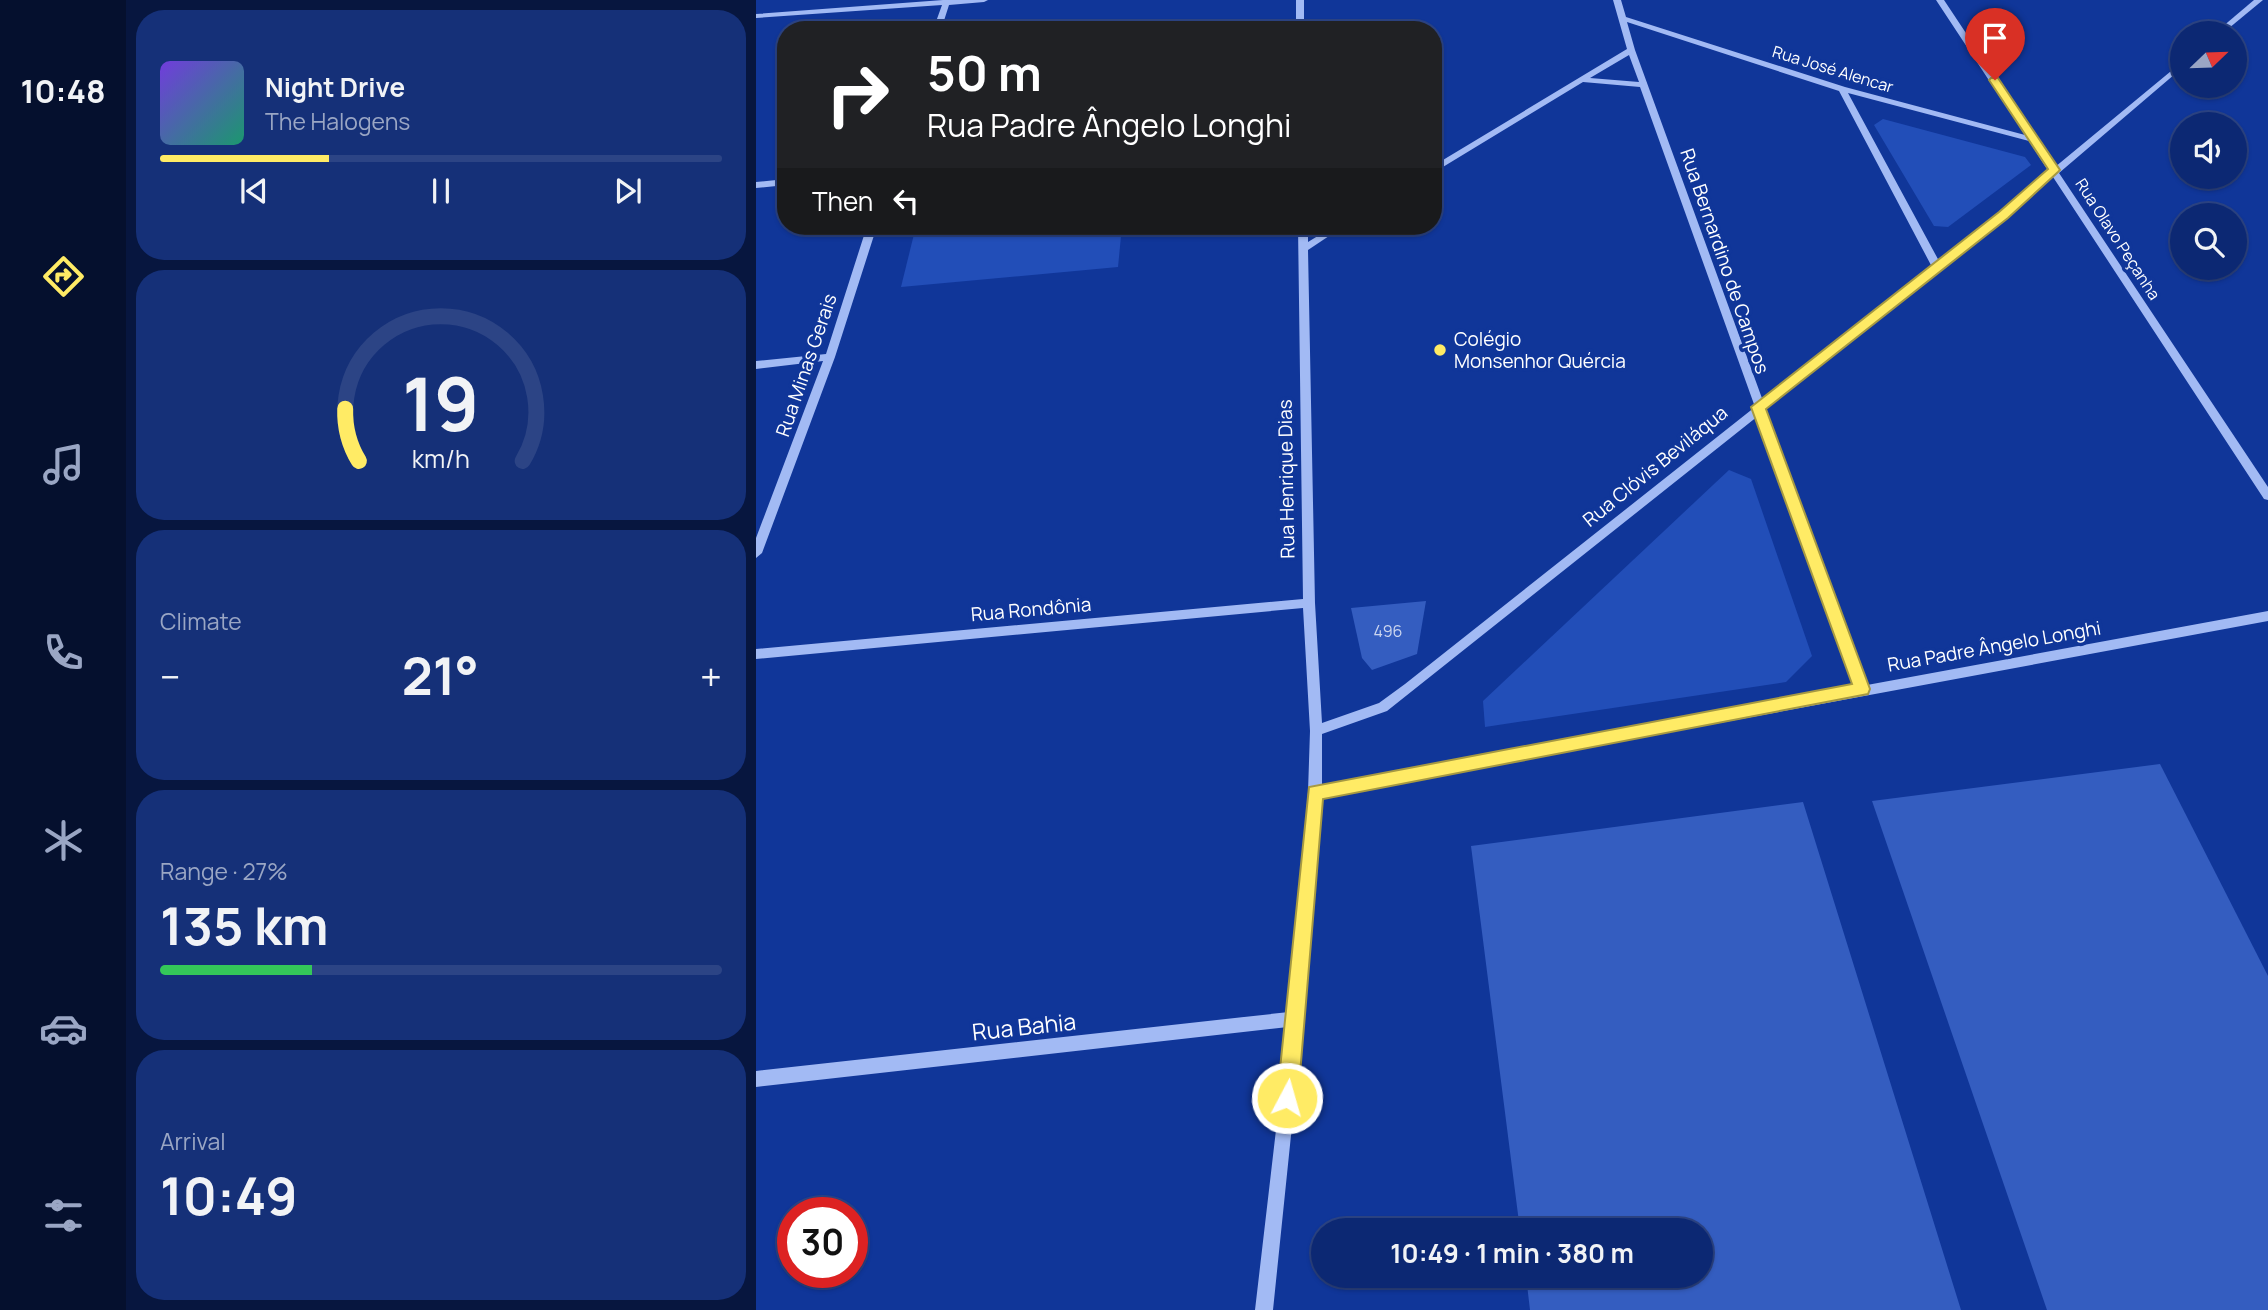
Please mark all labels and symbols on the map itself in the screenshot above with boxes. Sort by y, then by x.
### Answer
pin [1965,8,2025,80]
north arrow [2170,21,2247,98]
street label: Rua José Alencar [1770,40,1896,98]
street label: Rua Bernardino de Campos [1674,145,1776,377]
street label: Rua Olavo Peçanha [2070,174,2166,304]
street label: Rua Minas Gerais [769,290,843,440]
place label: Colégio Monsenhor Quércia [1454,326,1626,374]
marker: Colégio Monsenhor Quércia [1432,342,1448,358]
street label: Rua Henrique Dias [1272,399,1300,559]
street label: Rua Clóvis Beviláqua [1577,400,1733,532]
street label: Rua Rondônia [970,591,1092,627]
street label: Rua Padre Ângelo Longhi [1885,614,2103,678]
house number: 496 [1373,620,1403,642]
street label: Rua Bahia [970,1005,1078,1047]
position arrow [1250,1061,1324,1135]
speed limit sign: 30 [777,1197,868,1288]

